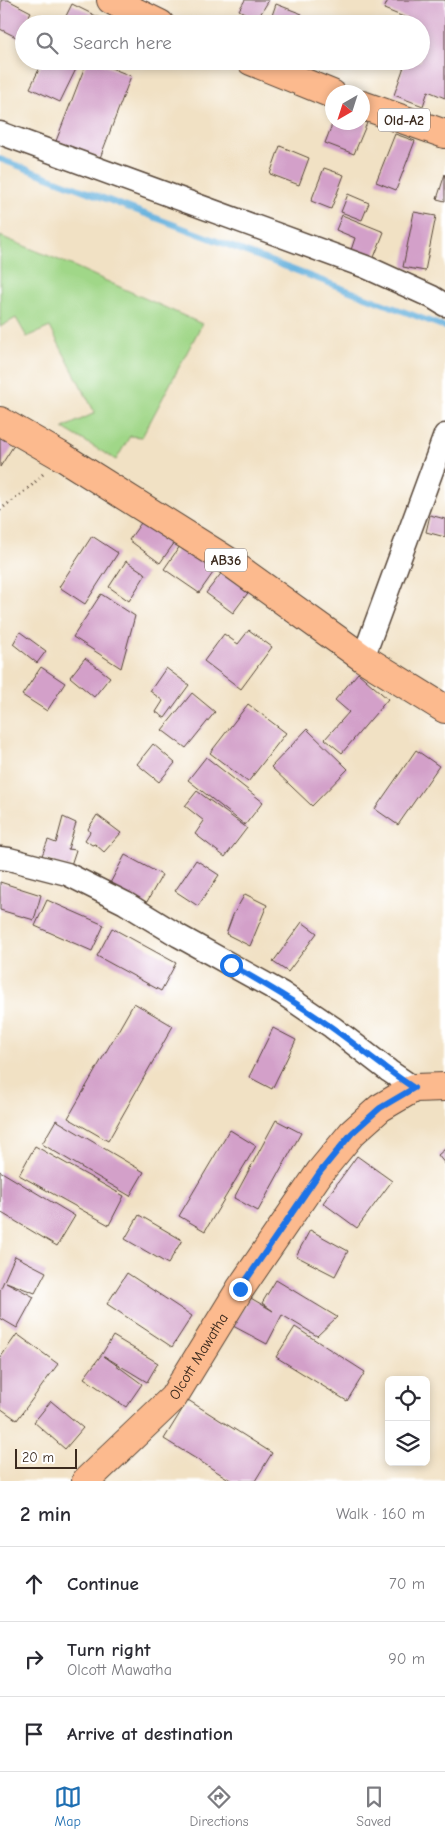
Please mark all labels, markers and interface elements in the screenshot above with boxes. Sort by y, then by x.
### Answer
search box [15,15,430,70]
icon: search [33,29,61,57]
text: Search here [73,32,172,54]
north arrow [325,85,370,130]
road number: Old-A2 [378,108,430,132]
road number: AB36 [205,548,247,572]
route start [220,954,243,977]
route end [229,1278,252,1301]
street label: Olcott Mawatha [165,1310,232,1403]
map controls [385,1376,430,1466]
button: locate [385,1376,430,1421]
button: layers [385,1421,430,1466]
scale bar [15,1446,78,1469]
text: 20 m [22,1449,54,1466]
text: 2 min [20,1502,71,1526]
text: Walk · 160 m [336,1505,425,1523]
icon: ahead [20,1570,48,1598]
text: Continue [67,1573,139,1595]
text: 70 m [389,1575,425,1593]
text: Turn right [67,1639,151,1661]
icon: right [20,1645,48,1673]
text: 90 m [388,1650,425,1668]
text: Olcott Mawatha [67,1661,172,1679]
icon: arrive [20,1720,48,1748]
text: Arrive at destination [67,1723,233,1745]
tab: Map [54,1783,82,1830]
tab: Directions [189,1783,249,1830]
tab: Saved [356,1783,391,1830]

